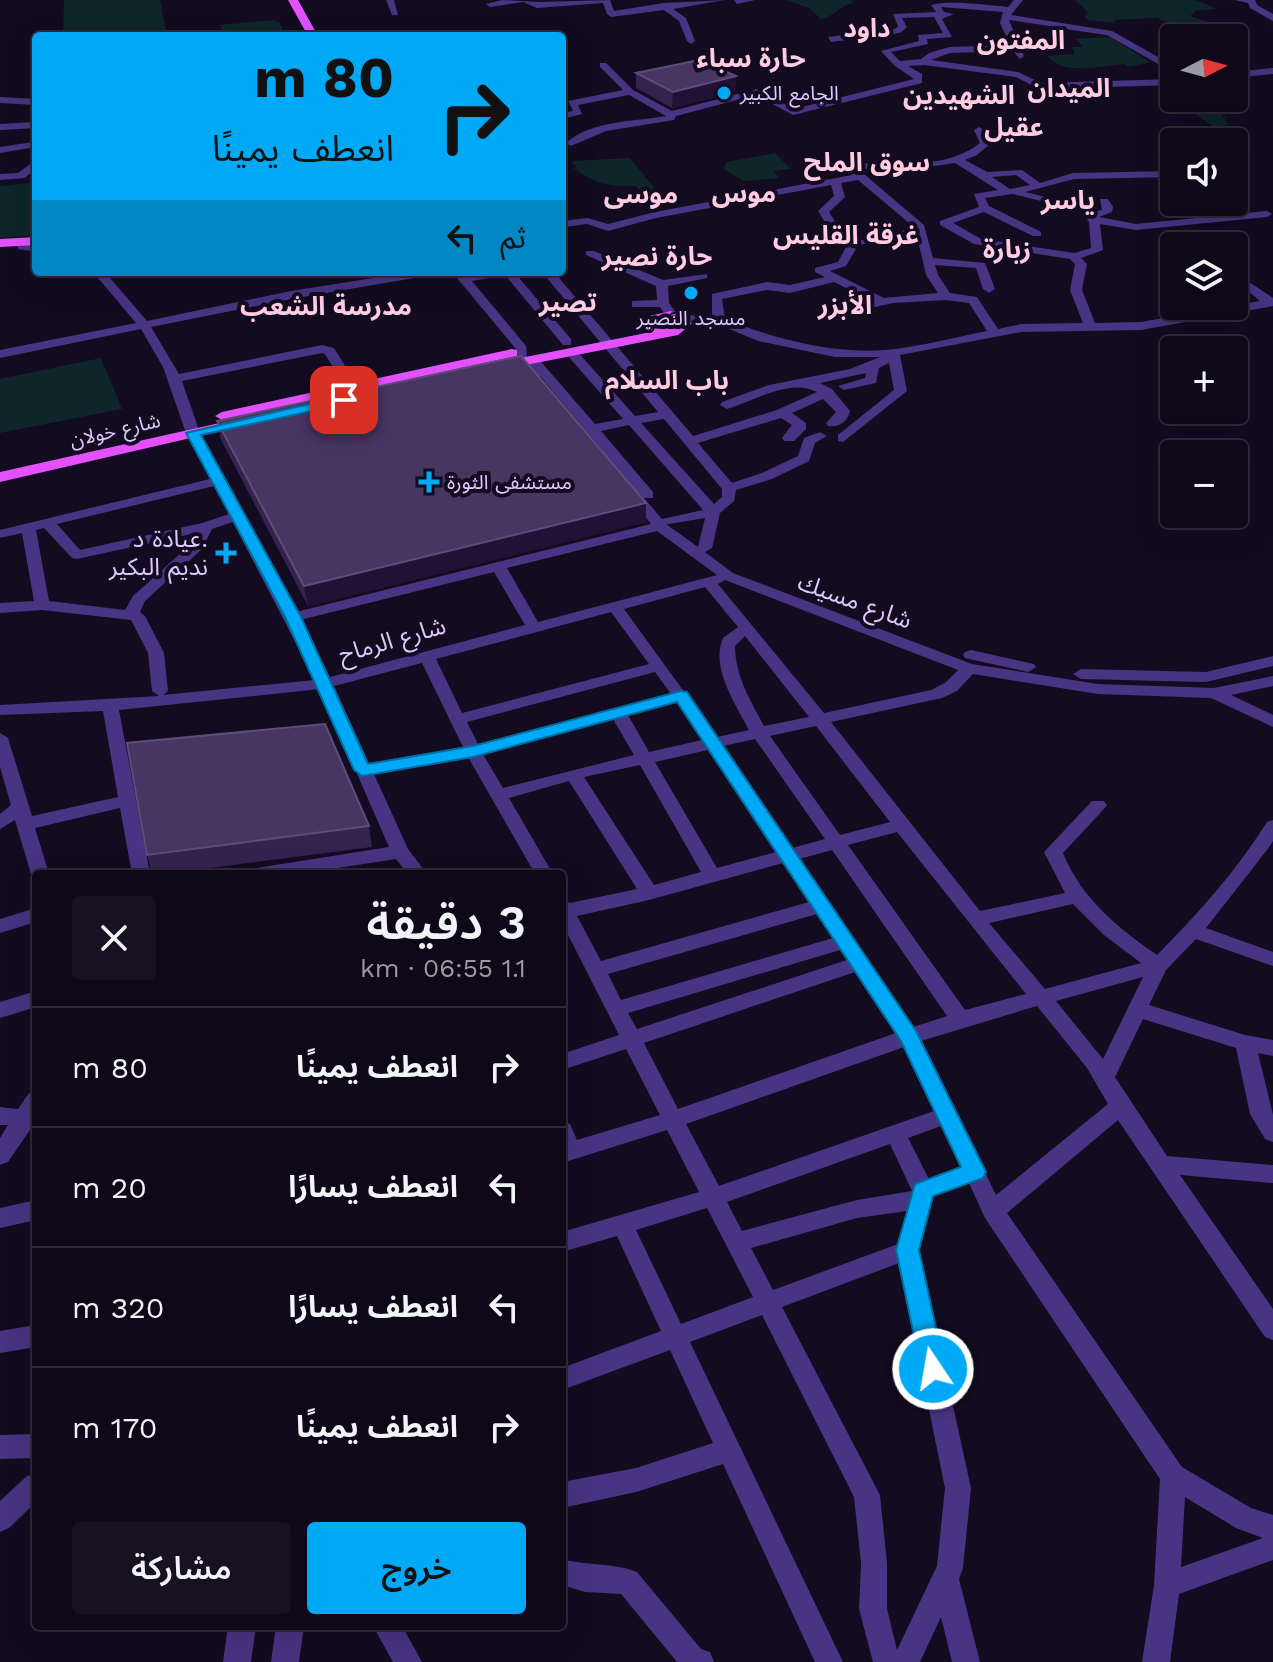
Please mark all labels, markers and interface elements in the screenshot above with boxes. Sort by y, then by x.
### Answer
district label: داود [844,13,890,43]
north arrow [1160,24,1248,112]
map controls [1160,24,1248,528]
district label: المفتون [977,25,1065,55]
district label: حارة سباء [696,43,806,73]
text: 80 m [254,45,394,111]
icon: right [422,64,526,168]
district label: الميدان [1028,73,1110,103]
district label: الشهيدين [903,80,1015,110]
place label: الجامع الكبير [739,81,839,108]
marker: الجامع الكبير [715,84,733,102]
district label: عقيل [984,112,1044,142]
text: انعطف يمينًا [212,128,394,170]
button: sound [1160,128,1248,216]
district label: سوق الملح [804,147,930,181]
district label: موس [712,178,776,208]
district label: موسى [604,179,678,209]
district label: ياسر [1040,185,1095,215]
icon: left [440,216,484,260]
text: ثم [500,220,526,255]
district label: غرقة القليس [773,220,919,250]
button: layers [1160,232,1248,320]
district label: زبارة [983,234,1031,264]
district label: حارة نصير [601,241,712,271]
marker: مسجد النصير [682,284,700,302]
district label: تصير [538,287,597,317]
district label: الأبزر [817,290,872,320]
district label: مدرسة الشعب [240,291,412,322]
place label: مسجد النصير [636,306,745,330]
button: + [1160,336,1248,424]
district label: باب السلام [605,365,729,400]
pin [310,366,378,434]
icon: arrive [322,378,366,422]
street label: شارع خولان [67,408,163,455]
button: − [1160,440,1248,528]
place label: مستشفى الثورة [447,470,572,494]
marker: مستشفى الثورة [418,471,440,493]
place label: عيادة د. نديم البكير [108,525,208,584]
marker: عيادة د. نديم البكير [215,542,237,564]
street label: شارع مسيك [793,567,916,637]
street label: شارع الرماح [335,611,450,672]
text: 3 دقيقة [367,894,526,951]
button: close [72,896,156,980]
text: 1.1 km · 06:55 [360,953,526,983]
icon: right [482,1045,526,1089]
text: انعطف يمينًا [296,1049,458,1084]
text: 80 m [72,1050,148,1085]
icon: left [482,1165,526,1209]
text: انعطف يسارًا [288,1169,458,1204]
text: 20 m [72,1170,147,1205]
icon: left [482,1285,526,1329]
text: انعطف يسارًا [288,1289,458,1324]
text: 320 m [72,1290,164,1325]
position arrow [891,1327,975,1411]
icon: right [482,1405,526,1449]
text: انعطف يمينًا [296,1409,458,1444]
text: 170 m [72,1410,157,1445]
button: مشاركة [72,1522,291,1614]
button: خروج [307,1522,526,1614]

